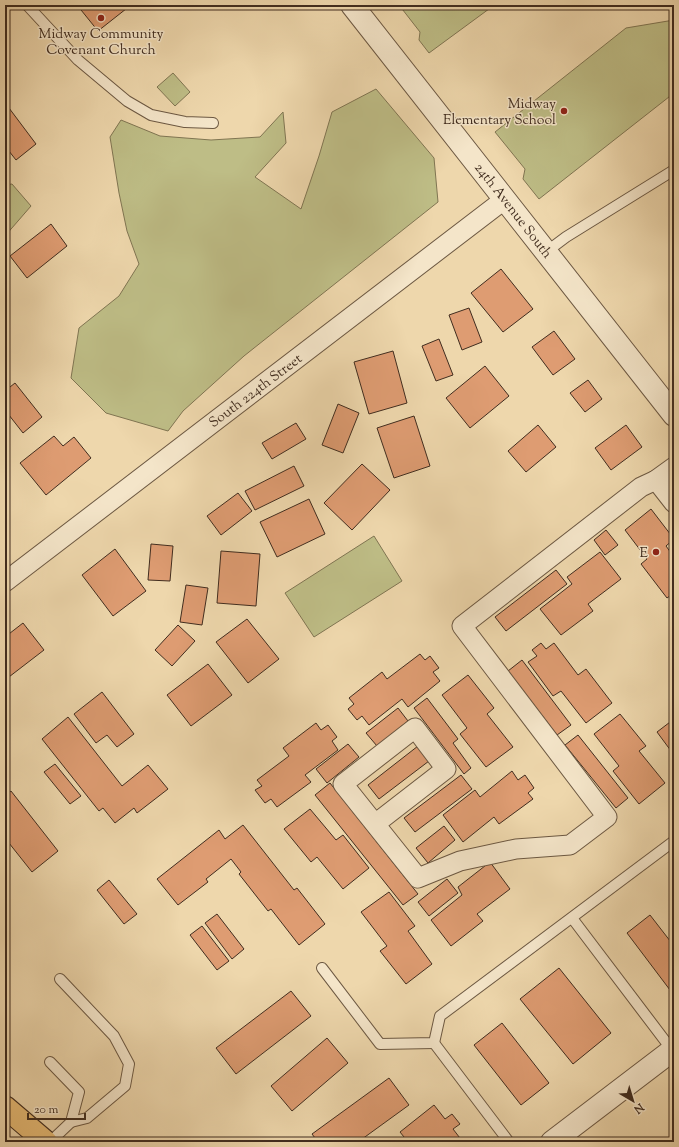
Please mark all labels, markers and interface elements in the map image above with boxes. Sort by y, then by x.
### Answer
marker: Midway Community Covenant Church [96,13,106,23]
place label: Midway Community Covenant Church [39,25,163,61]
place label: Midway Elementary School [443,95,556,131]
marker: Midway Elementary School [559,106,569,116]
street label: 24th Avenue South [469,159,556,263]
street label: South 224th Street [205,350,307,433]
place label: E [640,544,649,564]
marker: E [651,547,661,557]
north arrow [613,1081,653,1121]
scale bar [28,1095,85,1121]
text: N [630,1098,648,1117]
text: 20 m [34,1101,59,1119]

